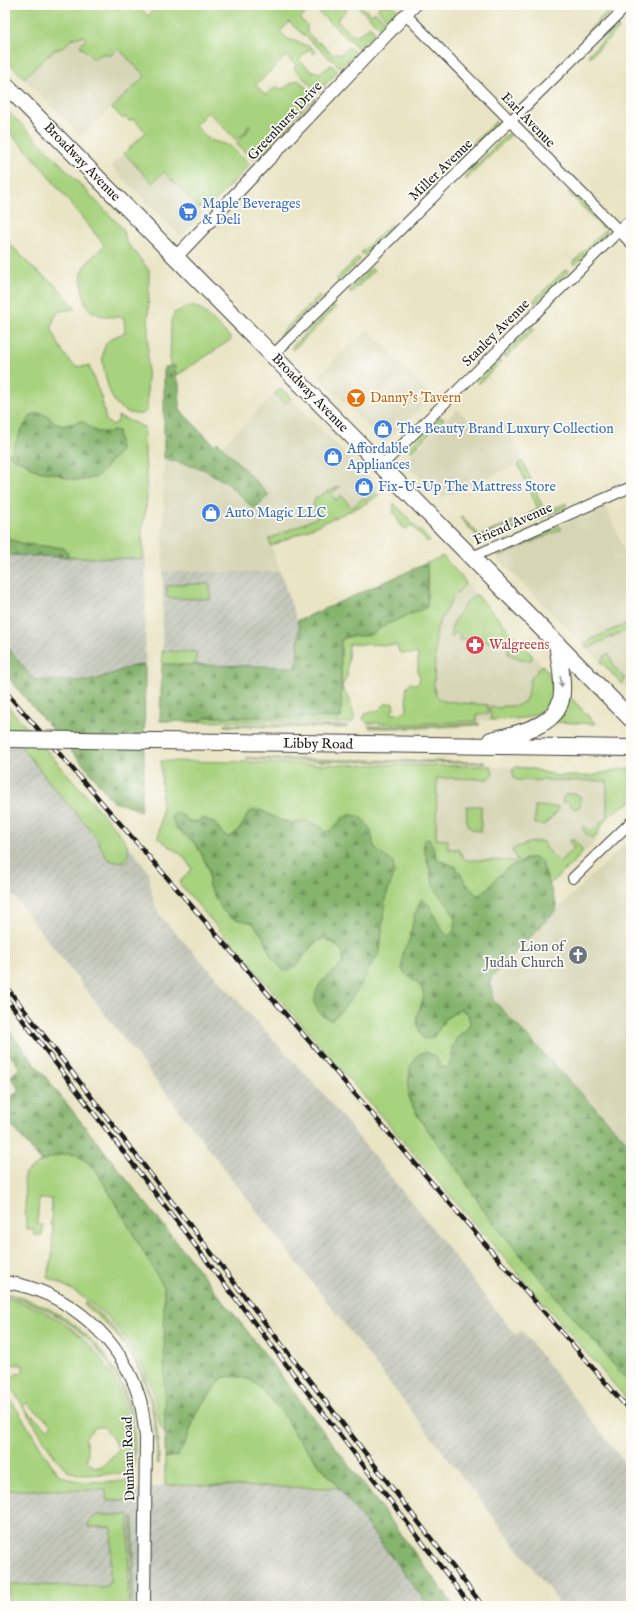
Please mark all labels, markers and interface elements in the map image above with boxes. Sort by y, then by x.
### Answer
street label: Greenhurst Drive [244,77,327,164]
street label: Earl Avenue [497,88,559,152]
street label: Broadway Avenue [40,119,125,206]
street label: Miller Avenue [405,135,477,205]
place label: Maple Beverages & Deli [202,195,300,229]
supermarket icon: Maple Beverages & Deli [177,201,199,223]
street label: Stanley Avenue [458,295,534,371]
street label: Broadway Avenue [268,350,353,437]
bar icon: Danny’s Tavern [345,387,367,409]
place label: Danny’s Tavern [370,389,462,407]
shop icon: The Beauty Brand Luxury Collection [372,418,394,440]
place label: The Beauty Brand Luxury Collection [397,420,614,438]
place label: Affordable Appliances [346,440,410,474]
shop icon: Affordable Appliances [322,446,344,468]
shop icon: Fix-U-Up The Mattress Store [353,476,375,498]
place label: Fix-U-Up The Mattress Store [378,478,556,496]
street label: Friend Avenue [471,498,556,549]
shop icon: Auto Magic LLC [200,502,222,524]
place label: Auto Magic LLC [224,504,327,522]
pharmacy icon: Walgreens [464,634,486,656]
place label: Walgreens [489,636,549,654]
one-way arrow [558,676,565,688]
street label: Libby Road [283,734,354,754]
place label: Lion of Judah Church [482,938,567,972]
church icon: Lion of Judah Church [567,944,589,966]
street label: Dunham Road [119,1416,139,1502]

